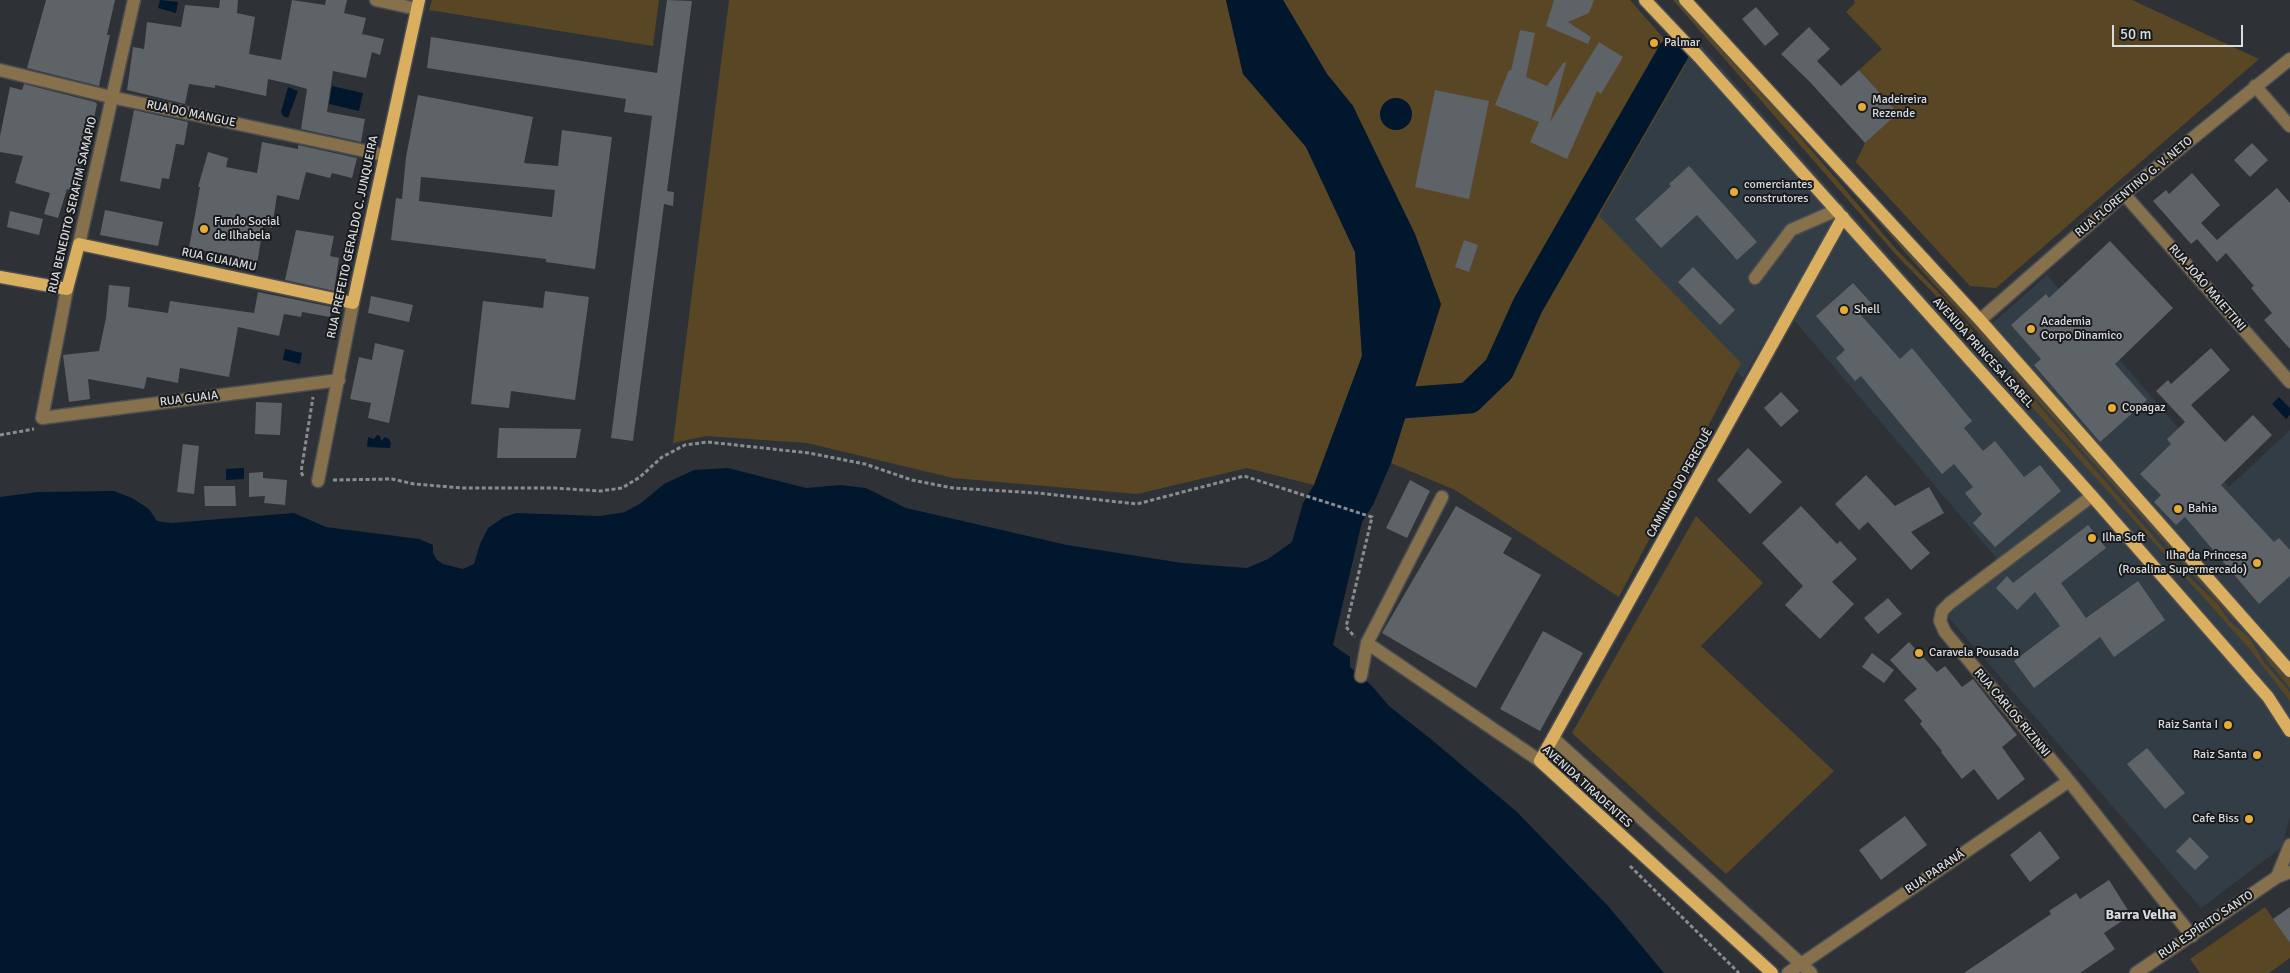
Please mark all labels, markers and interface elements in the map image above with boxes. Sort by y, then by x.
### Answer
scale bar [2115,15,2246,47]
text: 50 m [2120,25,2151,43]
place label: Palmar [1664,36,1700,50]
marker: Palmar [1648,37,1660,49]
place label: Madeireira Rezende [1872,93,1927,121]
street label: RUA DO MANGUE [145,98,237,130]
marker: Madeireira Rezende [1856,101,1868,113]
street label: RUA BENEDITO SERAFIM SAMAPIO [46,115,100,295]
street label: RUA PREFEITO GERALDO C. JUNQUEIRA [324,134,382,340]
street label: RUA FLORENTINO G. V. NETO [2072,134,2196,240]
place label: comerciantes construtores [1744,178,1813,206]
marker: comerciantes construtores [1728,186,1740,198]
place label: Fundo Social de Ilhabela [214,215,280,243]
marker: Fundo Social de Ilhabela [198,223,210,235]
street label: RUA JOÃO MAIETTINI [2165,242,2249,334]
street label: RUA GUAIAMU [180,245,258,275]
street label: AVENIDA PRINCESA ISABEL [1930,295,2036,411]
place label: Shell [1854,303,1880,317]
marker: Shell [1838,304,1850,316]
place label: Academia Corpo Dinamico [2041,315,2122,343]
marker: Academia Corpo Dinamico [2025,323,2037,335]
street label: RUA GUAIA [159,388,219,410]
place label: Copagaz [2122,401,2166,415]
marker: Copagaz [2106,402,2118,414]
street label: CAMINHO DO PEREQUÊ [1644,426,1716,540]
place label: Bahia [2188,502,2217,516]
marker: Bahia [2172,503,2184,515]
place label: Ilha Soft [2102,531,2145,545]
marker: Ilha Soft [2086,532,2098,544]
place label: Ilha da Princesa (Rosalina Supermercado) [2118,549,2247,577]
marker: Ilha da Princesa (Rosalina Supermercado) [2251,557,2263,569]
place label: Caravela Pousada [1929,646,2019,660]
marker: Caravela Pousada [1913,647,1925,659]
street label: RUA CARLOS RIZINNI [1971,666,2053,760]
place label: Raiz Santa I [2158,718,2218,732]
marker: Raiz Santa I [2222,719,2234,731]
street label: AVENIDA TIRADENTES [1539,743,1635,831]
place label: Raiz Santa [2193,748,2247,762]
marker: Raiz Santa [2251,749,2263,761]
place label: Cafe Biss [2192,812,2239,826]
marker: Cafe Biss [2243,813,2255,825]
street label: RUA PARANÁ [1903,847,1967,897]
street label: RUA ESPÍRITO SANTO [2156,888,2256,962]
district label: Barra Velha [2106,907,2176,923]

